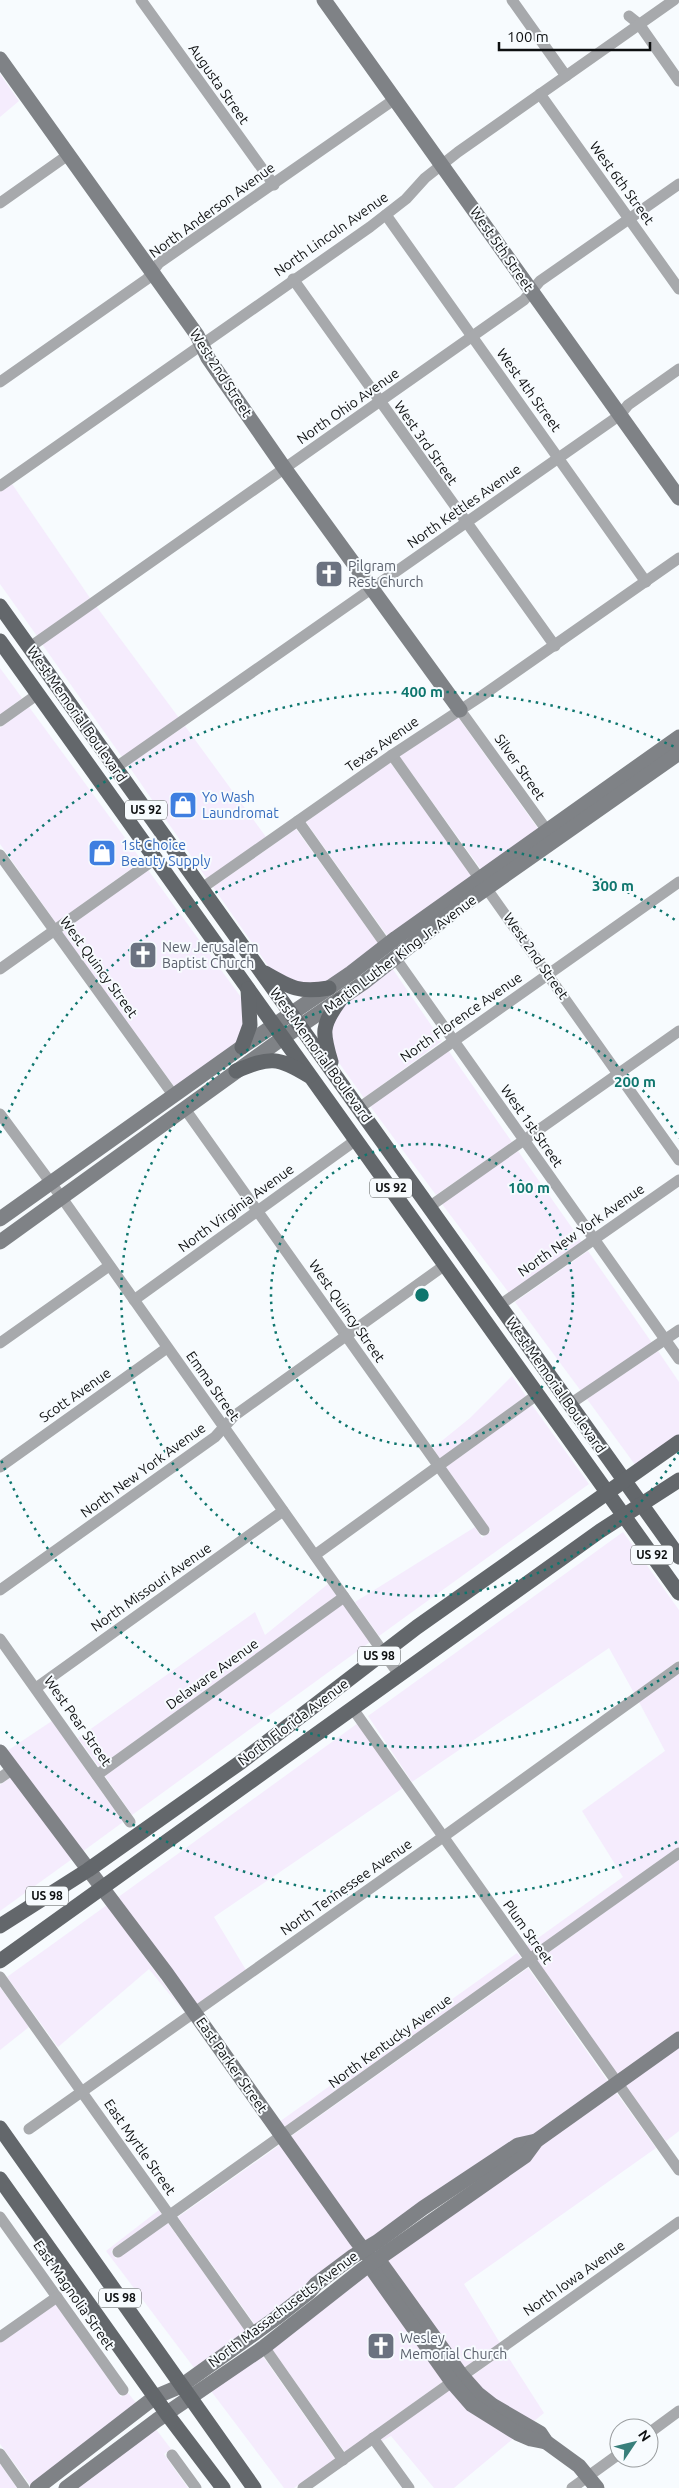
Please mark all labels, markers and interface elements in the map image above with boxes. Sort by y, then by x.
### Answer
scale bar [499,20,650,52]
text: 100 m [507,28,549,45]
street label: Augusta Street [185,41,253,128]
street label: West 6th Street [586,138,658,228]
street label: North Anderson Avenue [146,159,278,261]
street label: North Lincoln Avenue [271,189,391,279]
street label: West 5th Street [467,204,537,295]
street label: West 2nd Street [187,326,256,420]
street label: West 4th Street [493,345,565,435]
street label: North Ohio Avenue [294,365,402,447]
street label: West 3rd Street [391,398,461,489]
street label: North Kettles Avenue [404,461,524,551]
place label: Pilgram Rest Church [348,558,424,590]
church icon: Pilgram Rest Church [314,559,344,589]
street label: West Memorial Boulevard [24,643,130,785]
text: 400 m [401,683,443,700]
street label: Texas Avenue [342,713,422,775]
street label: Silver Street [491,731,549,803]
place label: Yo Wash Laundromat [202,789,279,821]
shop icon: Yo Wash Laundromat [168,790,198,820]
road number: US 92 [125,800,167,820]
place label: 1st Choice Beauty Supply [121,837,211,869]
shop icon: 1st Choice Beauty Supply [87,838,117,868]
text: 300 m [592,877,634,894]
street label: Martin Luther King Jr. Avenue [321,892,479,1016]
street label: West 2nd Street [500,910,572,1003]
street label: West Quincy Street [57,913,141,1021]
place label: New Jerusalem Baptist Church [162,939,258,971]
church icon: New Jerusalem Baptist Church [128,940,158,970]
street label: North Florence Avenue [397,969,525,1065]
street label: West Memorial Boulevard [267,985,375,1125]
text: 200 m [614,1073,656,1090]
street label: West 1st Street [498,1082,567,1171]
street label: North Virginia Avenue [175,1161,297,1255]
road number: US 92 [370,1178,412,1198]
text: 100 m [508,1179,550,1196]
street label: North New York Avenue [515,1180,647,1280]
street label: West Quincy Street [306,1257,389,1366]
centre of rings [413,1286,431,1304]
street label: West Memorial Boulevard [503,1314,609,1456]
street label: Emma Street [183,1348,243,1424]
street label: Scott Avenue [36,1365,114,1425]
street label: North New York Avenue [77,1419,209,1521]
street label: North Missouri Avenue [88,1539,214,1635]
road number: US 92 [631,1546,673,1564]
street label: Delaware Avenue [163,1635,261,1713]
road number: US 98 [358,1646,400,1665]
street label: West Pear Street [41,1673,115,1769]
street label: North Florida Avenue [235,1675,351,1769]
street label: North Tennessee Avenue [277,1835,415,1939]
road number: US 98 [26,1886,68,1905]
street label: Plum Street [500,1897,556,1967]
street label: North Kentucky Avenue [325,1991,455,2091]
street label: East Parker Street [193,2014,271,2116]
street label: East Myrtle Street [101,2096,179,2198]
street label: East Magnolia Street [30,2237,118,2353]
street label: North Iowa Avenue [520,2237,628,2319]
street label: North Massachusetts Avenue [205,2248,361,2370]
road number: US 98 [99,2288,141,2308]
place label: Wesley Memorial Church [400,2330,507,2362]
church icon: Wesley Memorial Church [366,2331,396,2361]
north arrow [609,2418,659,2468]
text: N [635,2427,654,2444]

